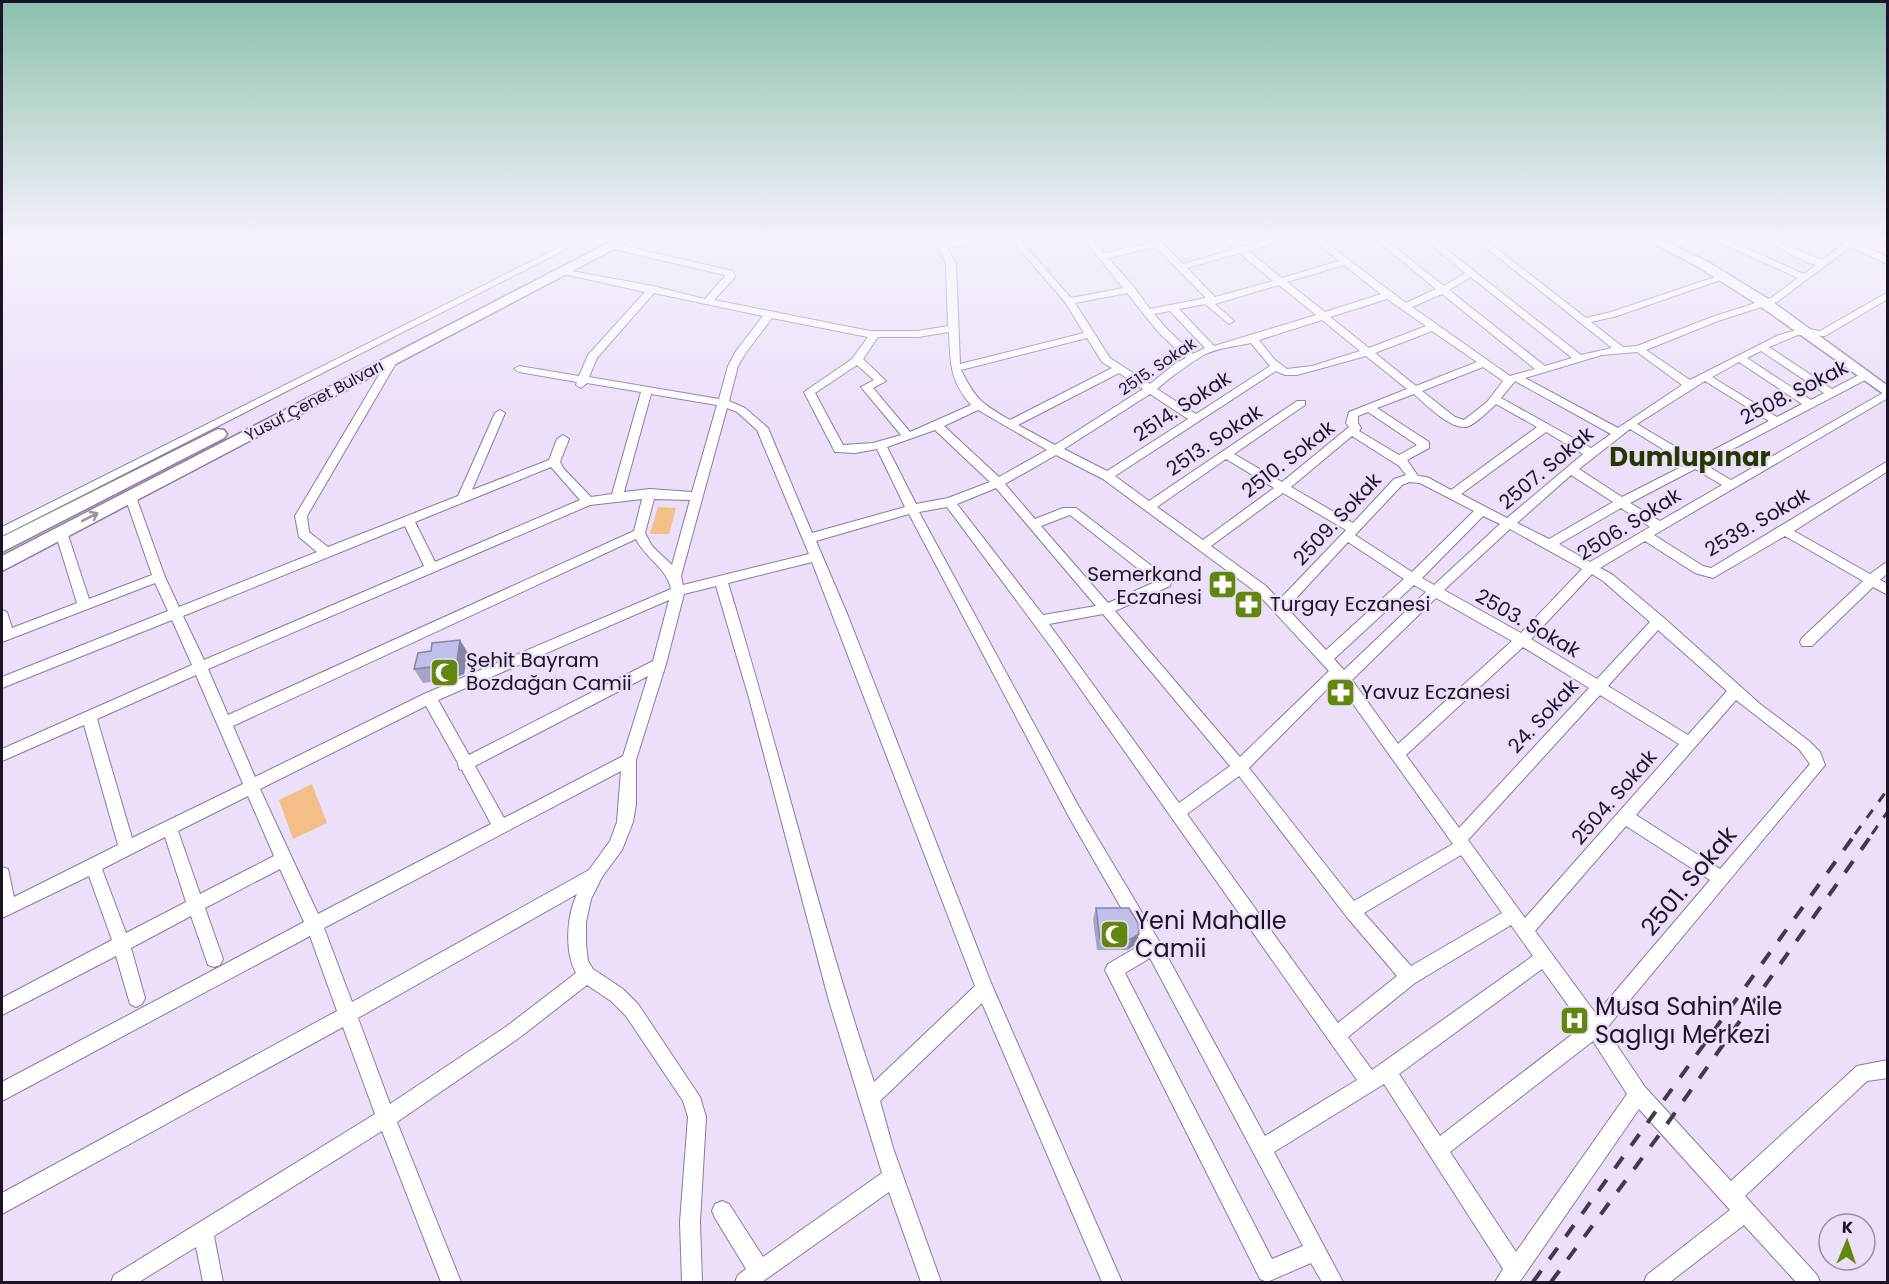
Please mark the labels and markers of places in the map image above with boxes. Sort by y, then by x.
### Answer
place label: Semerkand Eczanesi [1087,560,1202,611]
pharmacy icon: Semerkand Eczanesi [1207,569,1239,601]
pharmacy icon: Turgay Eczanesi [1233,588,1265,620]
place label: Turgay Eczanesi [1270,590,1430,618]
place label: Şehit Bayram Bozdağan Camii [466,646,632,697]
mosque icon: Şehit Bayram Bozdağan Camii [429,656,461,688]
pharmacy icon: Yavuz Eczanesi [1324,676,1356,708]
place label: Yavuz Eczanesi [1361,678,1510,706]
place label: Yeni Mahalle Camii [1135,904,1287,965]
mosque icon: Yeni Mahalle Camii [1098,919,1130,951]
place label: Musa Sahin Aile Saglıgı Merkezi [1595,990,1782,1051]
hospital icon: Musa Sahin Aile Saglıgı Merkezi [1558,1005,1590,1037]

